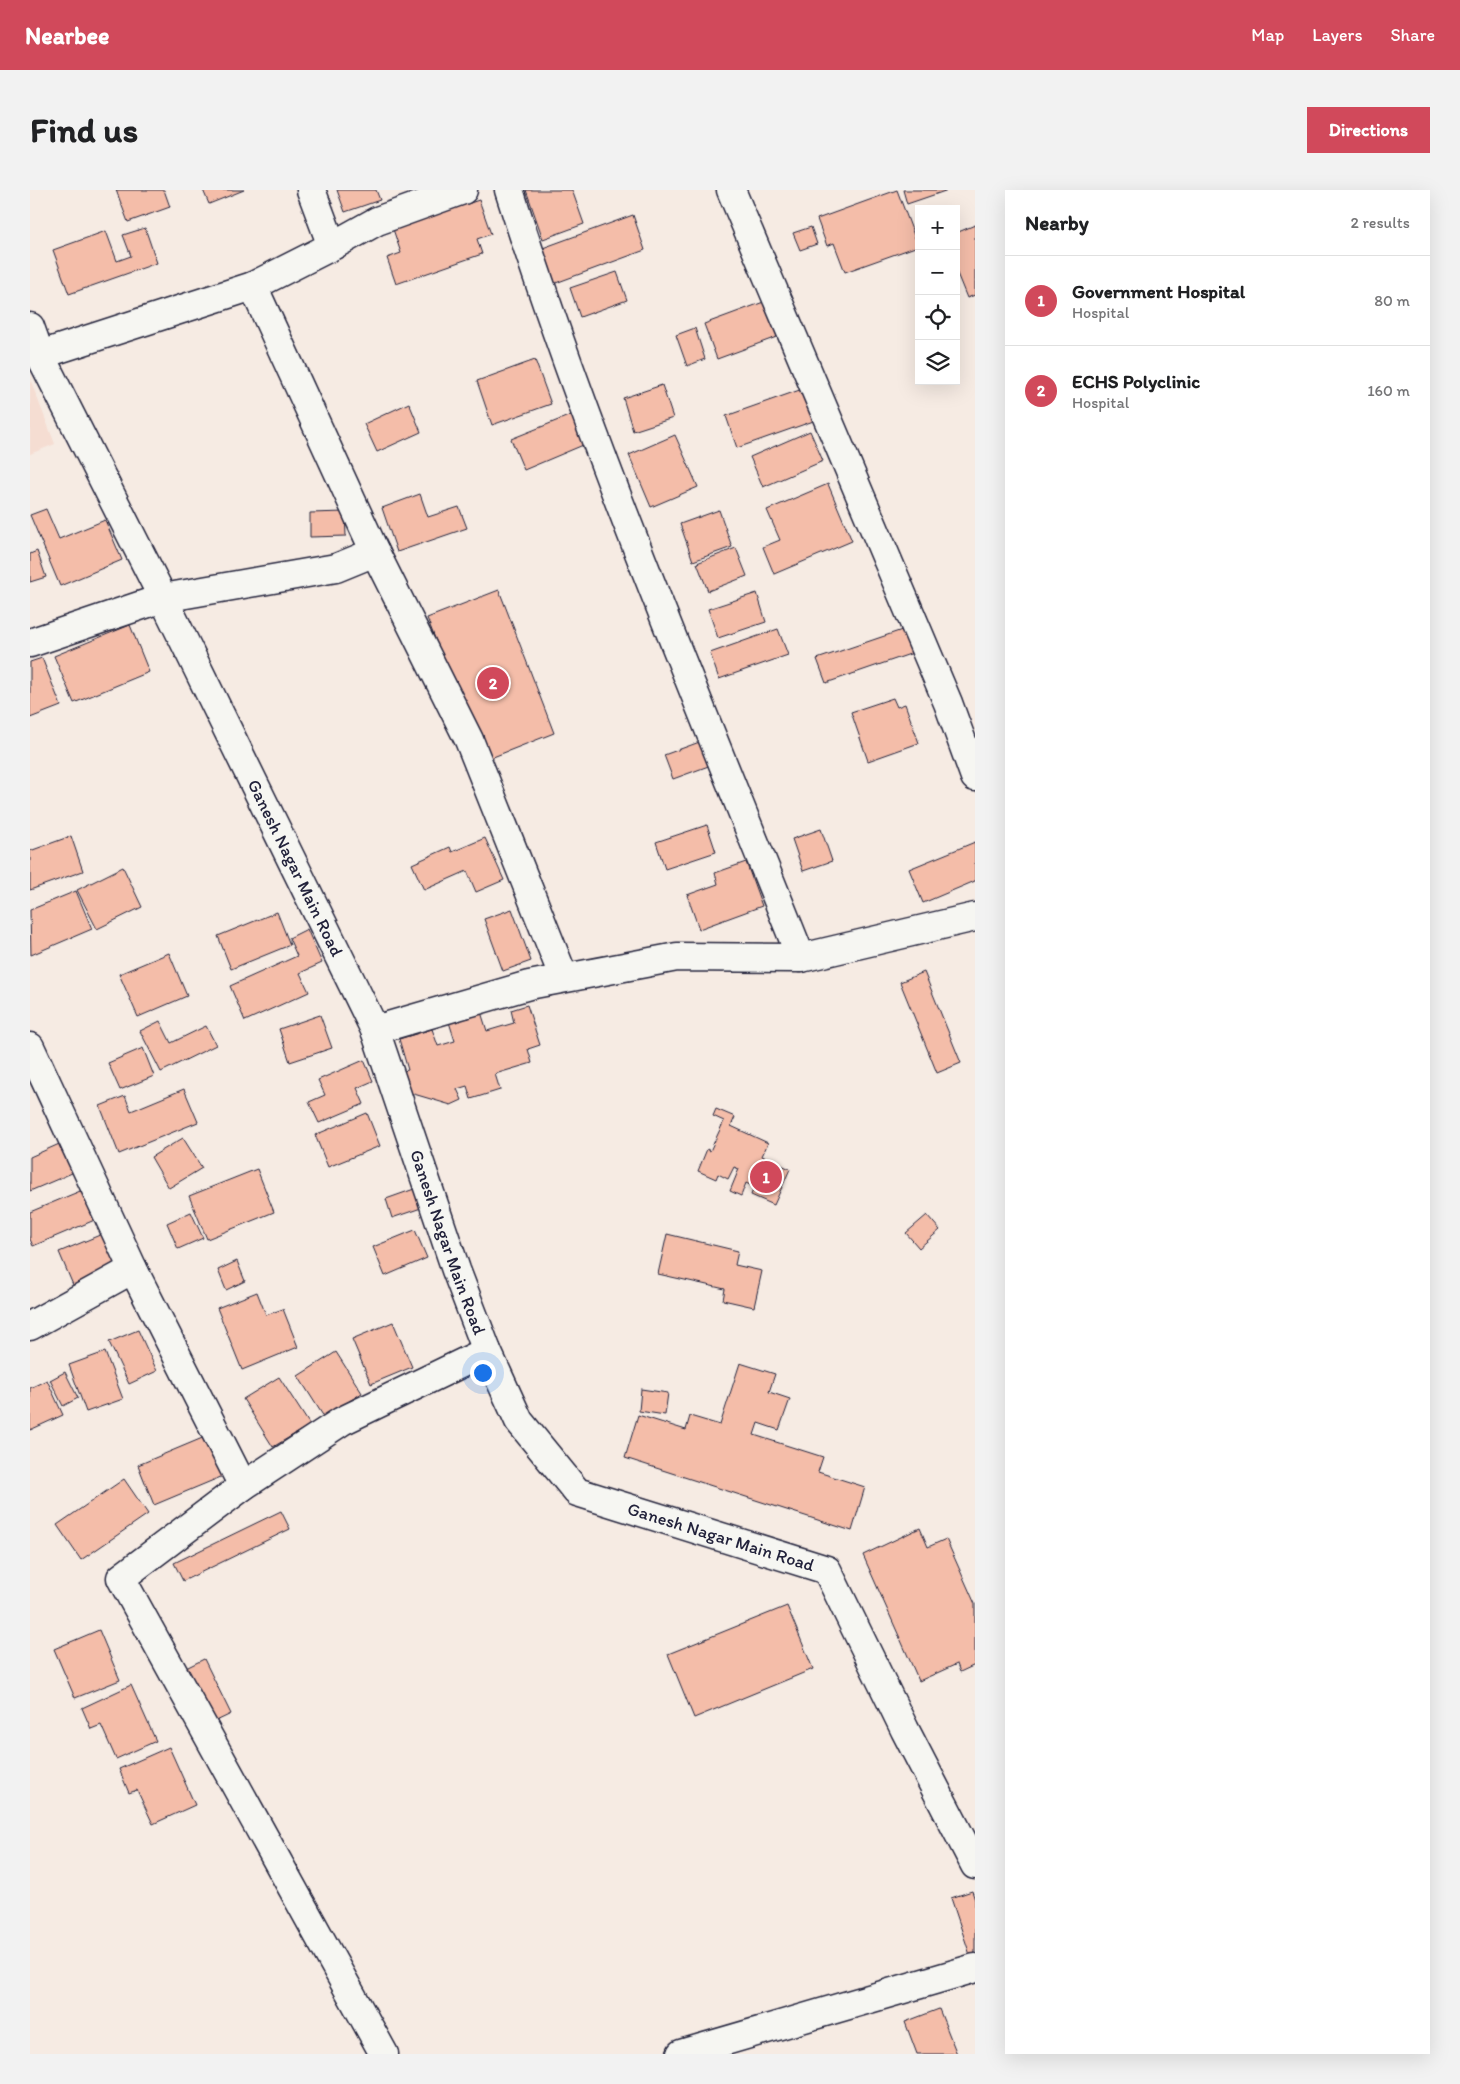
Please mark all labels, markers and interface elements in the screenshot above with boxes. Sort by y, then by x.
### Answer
text: Nearbee [25,21,109,50]
text: Map [1251,24,1284,46]
text: Layers [1312,24,1362,46]
text: Share [1390,24,1435,46]
button: Directions [1307,107,1430,153]
text: Find us [30,109,138,151]
map controls [915,205,960,385]
button: + [915,205,960,250]
text: Nearby [1025,210,1089,235]
text: 2 results [1350,213,1410,232]
button: − [915,250,960,295]
text: Government Hospital [1072,280,1245,303]
text: 1 [1037,291,1045,310]
text: 80 m [1374,291,1410,310]
button: locate [915,295,960,340]
text: Hospital [1072,303,1129,322]
button: layers [915,340,960,385]
text: ECHS Polyclinic [1072,370,1200,393]
text: 2 [1037,381,1045,400]
text: 160 m [1367,381,1410,400]
text: Hospital [1072,393,1129,412]
pin: 2 [477,664,509,702]
street label: Ganesh Nagar Main Road [243,776,348,960]
street label: Ganesh Nagar Main Road [405,1147,491,1338]
pin: 1 [750,1158,782,1196]
your location [470,1360,496,1386]
street label: Ganesh Nagar Main Road [625,1497,817,1576]

